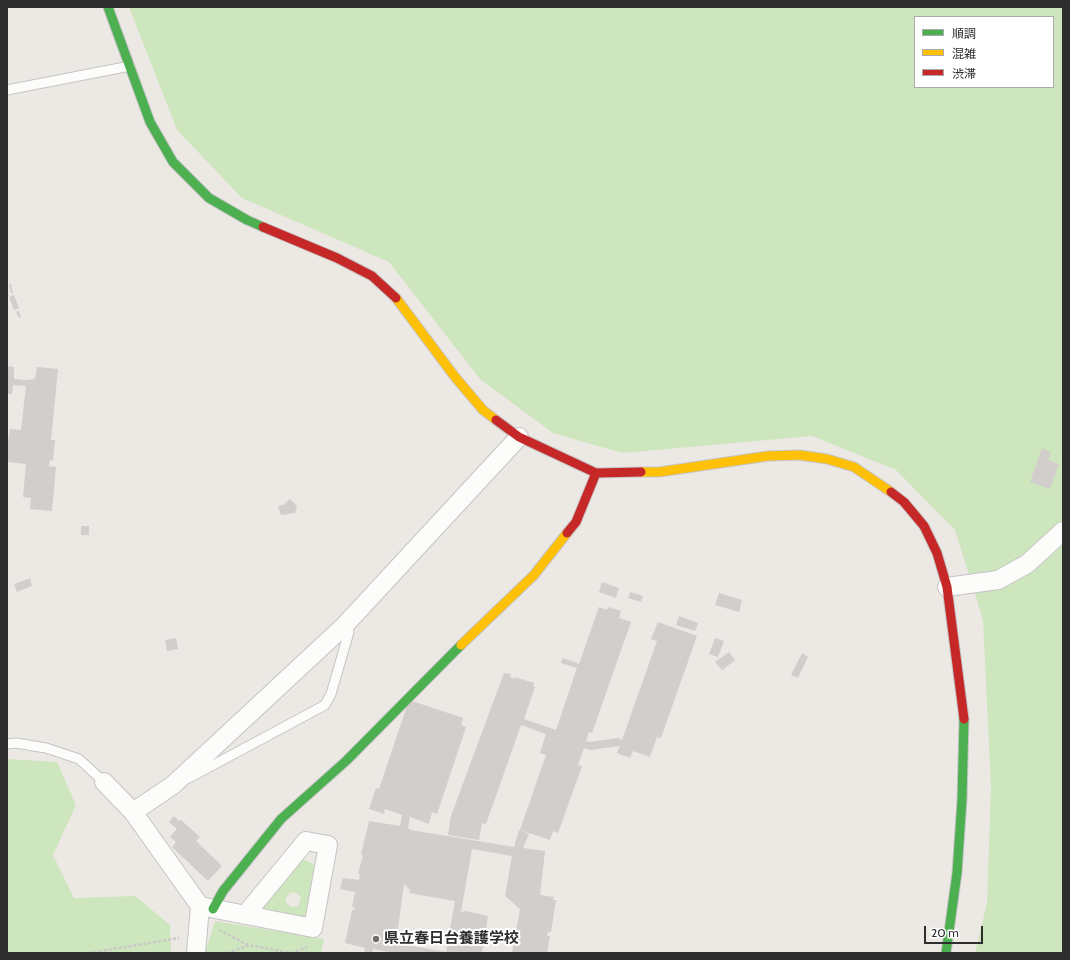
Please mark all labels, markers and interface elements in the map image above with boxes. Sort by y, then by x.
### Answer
legend [914,16,1054,88]
text: 順調 [952,26,976,41]
text: 混雑 [952,46,976,61]
text: 渋滞 [952,66,976,81]
scale bar [926,918,985,944]
text: 20 m [931,925,959,940]
place label: 県立春日台養護学校 [384,930,519,948]
marker: 県立春日台養護学校 [371,934,381,944]

